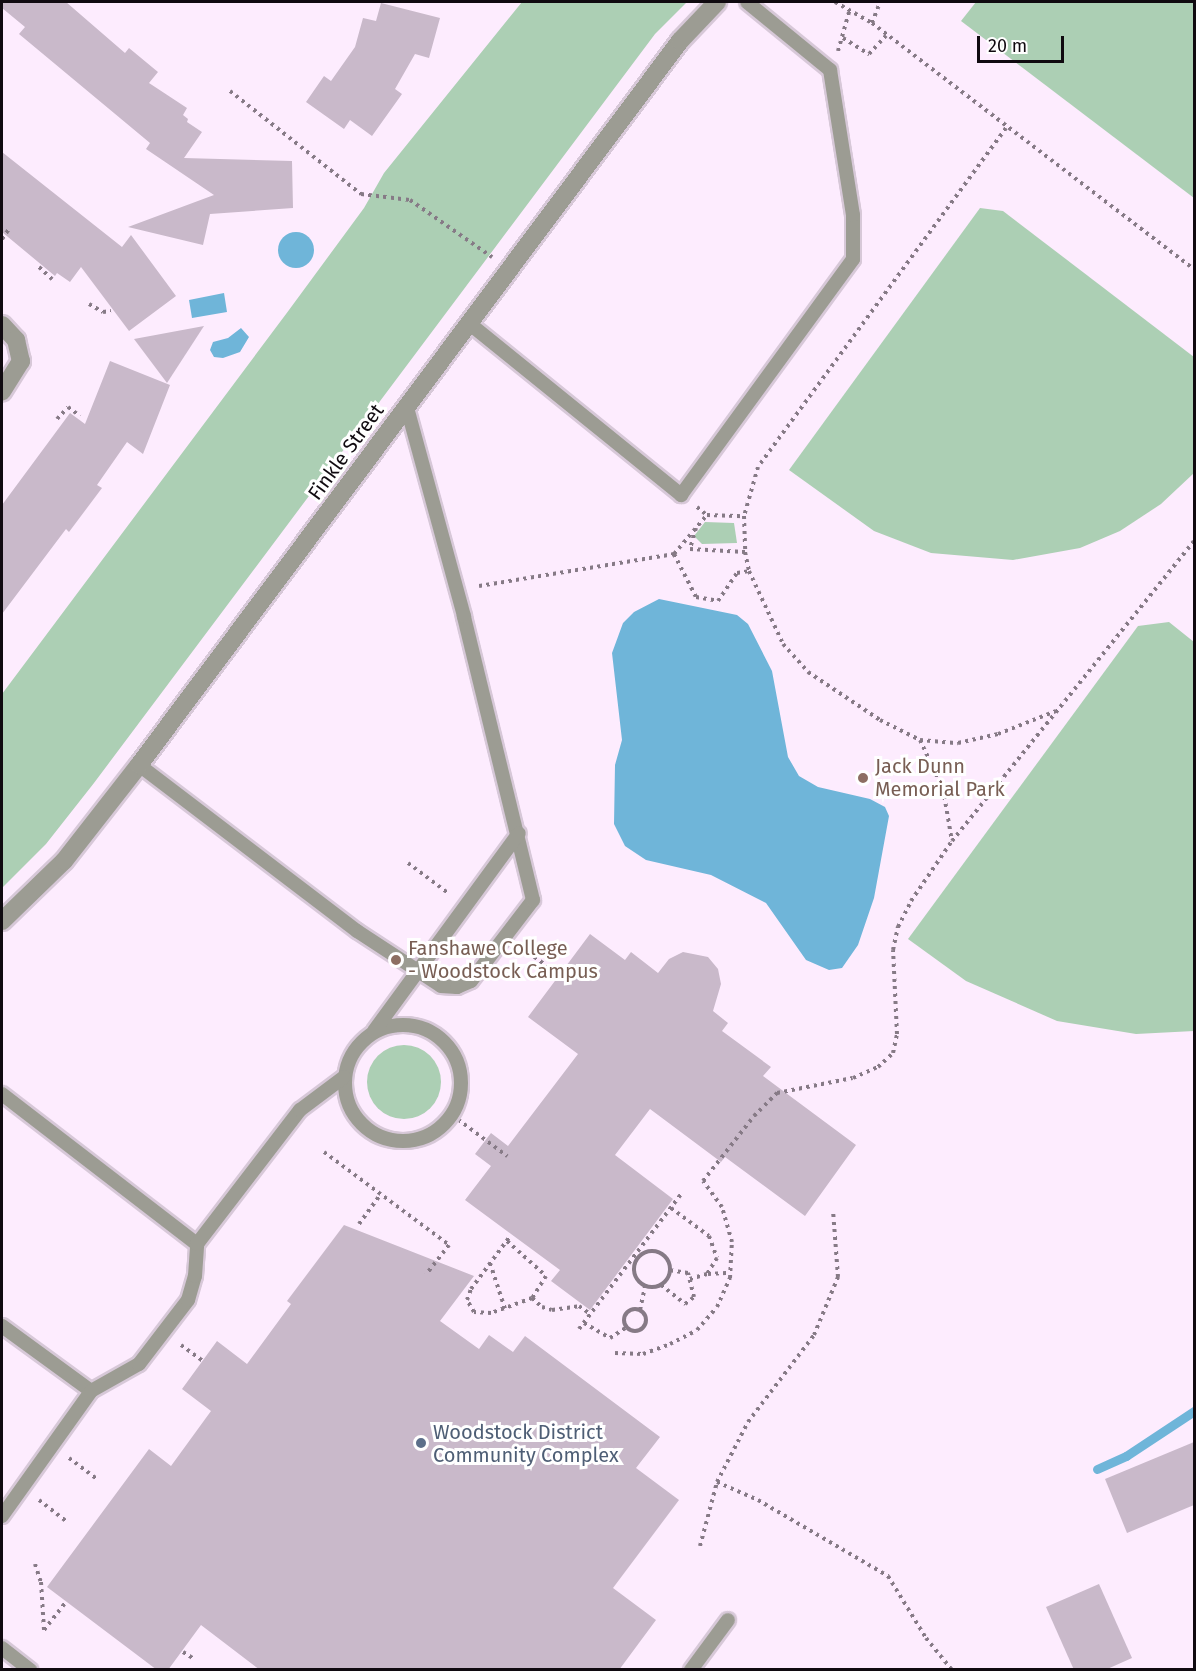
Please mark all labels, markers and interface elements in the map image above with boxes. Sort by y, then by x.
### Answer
scale bar [980,24,1067,62]
text: 20 m [988,35,1027,57]
street label: Finkle Street [303,399,389,505]
place label: Jack Dunn Memorial Park [875,754,1005,801]
marker: Jack Dunn Memorial Park [856,771,870,785]
place label: Fanshawe College - Woodstock Campus [408,936,598,983]
marker: Fanshawe College - Woodstock Campus [389,953,403,967]
place label: Woodstock District Community Complex [433,1420,619,1467]
marker: Woodstock District Community Complex [414,1436,428,1450]

